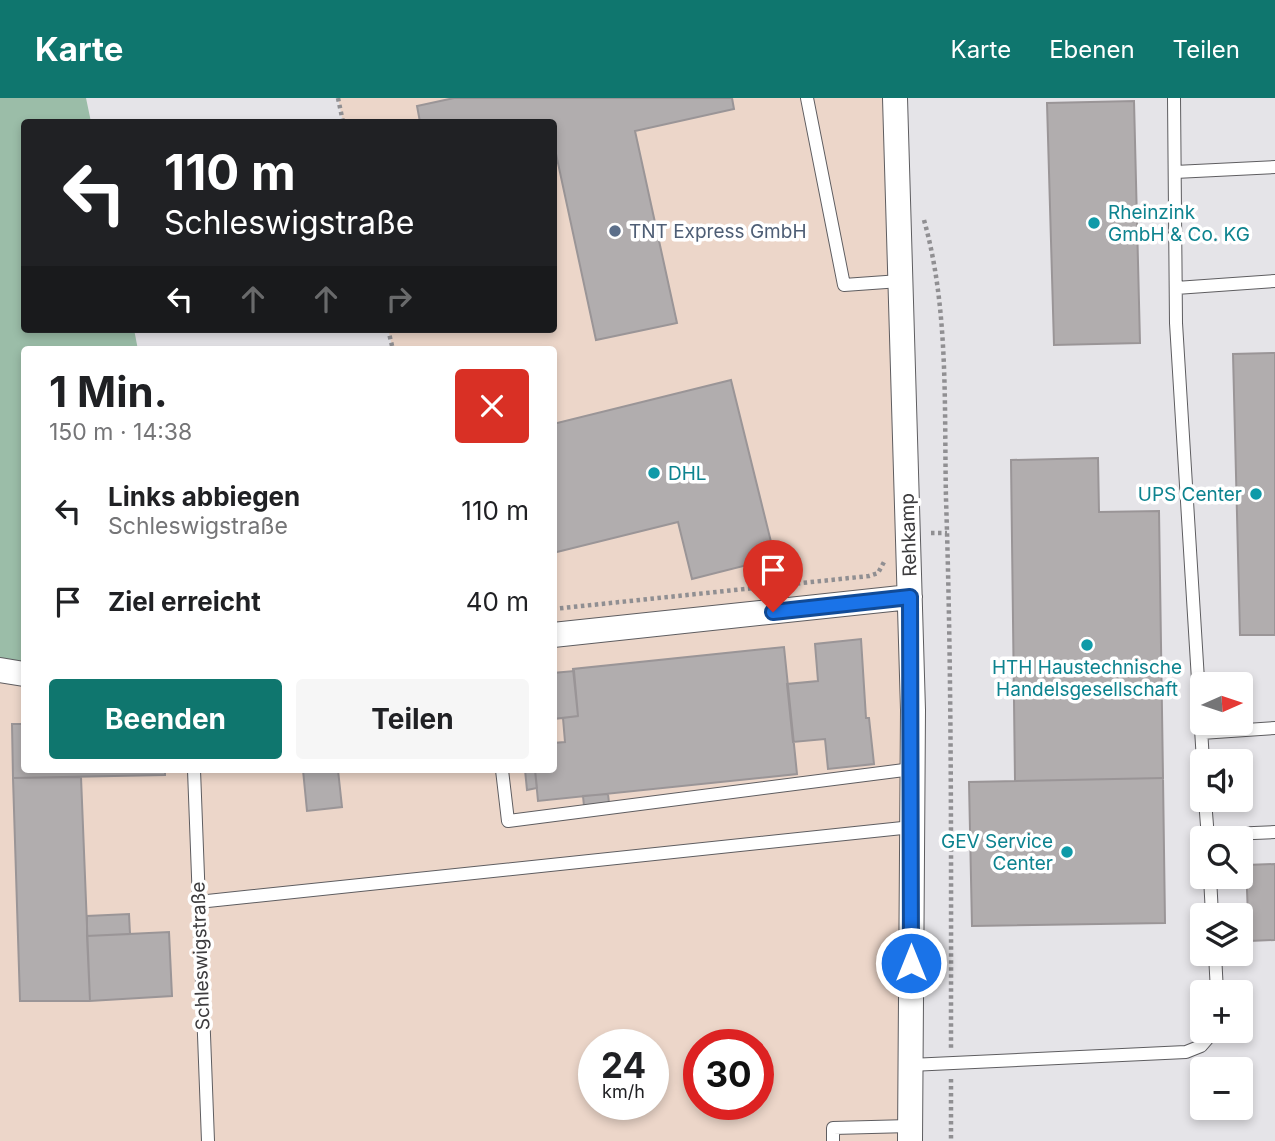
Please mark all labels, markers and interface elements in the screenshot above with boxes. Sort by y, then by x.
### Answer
text: Karte [35,29,123,69]
text: Karte [951,35,1011,64]
text: Ebenen [1049,35,1135,64]
text: Teilen [1173,35,1240,64]
text: 110 m [164,143,296,202]
icon: left [49,147,140,238]
place label: Rheinzink GmbH & Co. KG [1108,201,1250,246]
text: Schleswigstraße [164,203,414,242]
marker: Rheinzink GmbH & Co. KG [1086,215,1102,231]
place label: TNT Express GmbH [629,220,807,243]
marker: TNT Express GmbH [607,223,623,239]
icon: left [161,280,199,318]
icon: ahead [234,280,272,318]
icon: ahead [307,280,345,318]
icon: right [380,280,418,318]
text: 1 Min. [49,366,168,417]
button: close [455,369,529,443]
text: 150 m · 14:38 [49,418,192,446]
place label: DHL [668,462,707,485]
marker: DHL [646,465,662,481]
text: Links abbiegen [108,481,300,512]
place label: UPS Center [1138,483,1242,506]
marker: UPS Center [1248,486,1264,502]
icon: left [49,492,87,530]
street label: Rehkamp [896,493,921,577]
text: 110 m [461,495,529,526]
text: Schleswigstraße [108,512,288,540]
pin [743,540,803,612]
icon: arrive [754,551,792,589]
icon: arrive [49,583,87,621]
text: Ziel erreicht [108,586,261,617]
text: 40 m [466,586,529,617]
marker: HTH Haustechnische Handelsgesellschaft [1079,637,1095,653]
place label: HTH Haustechnische Handelsgesellschaft [992,656,1182,701]
north arrow [1190,672,1253,735]
map controls [1190,672,1253,1120]
button: Beenden [49,679,282,759]
button: Teilen [296,679,529,759]
button: sound [1190,749,1253,812]
button: search [1190,826,1253,889]
place label: GEV Service Center [941,830,1053,875]
marker: GEV Service Center [1059,844,1075,860]
street label: Schleswigstraße [186,881,215,1031]
button: layers [1190,903,1253,966]
position arrow [874,926,948,1000]
button: + [1190,980,1253,1043]
speed limit sign: 30 [683,1029,774,1120]
text: 24 [601,1044,646,1086]
button: − [1190,1057,1253,1120]
text: km/h [602,1081,645,1102]

